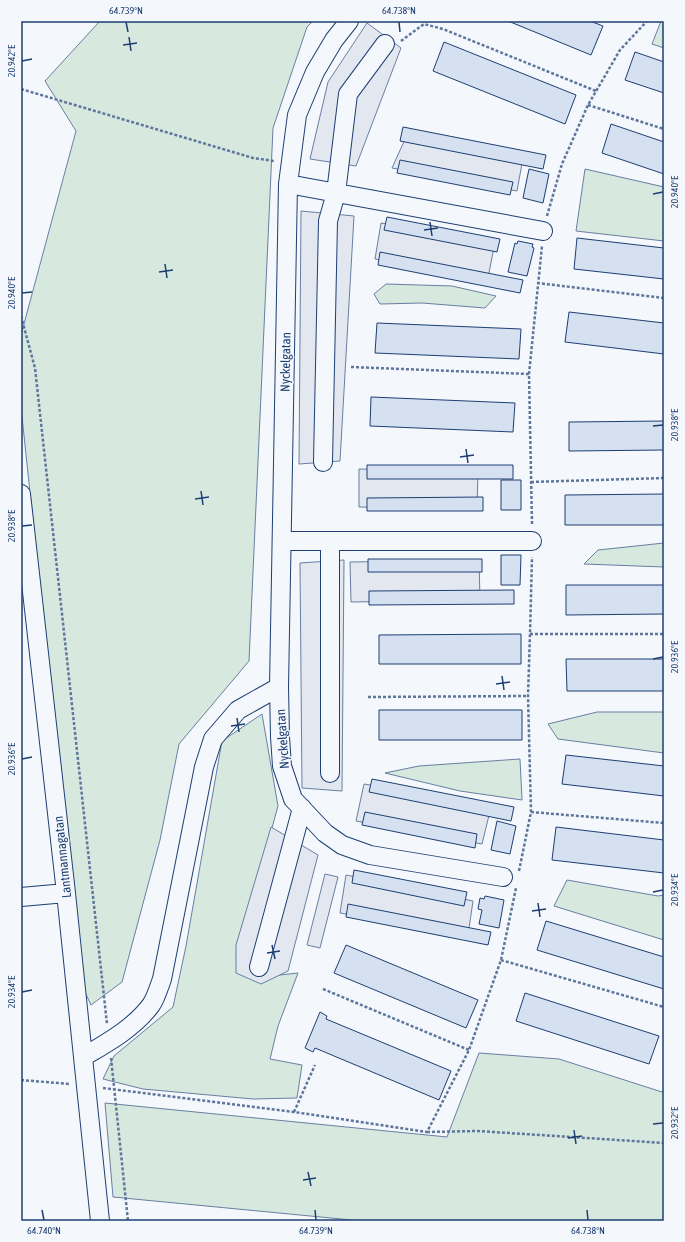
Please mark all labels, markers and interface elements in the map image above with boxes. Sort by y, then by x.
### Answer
text: 64.739°N [109,5,143,16]
text: 64.738°N [382,5,416,16]
text: 20.942°E [6,44,17,77]
text: 20.940°E [669,175,680,208]
text: 20.940°E [6,276,17,309]
street label: Nyckelgatan [277,332,294,392]
text: 20.938°E [669,408,680,441]
text: 20.938°E [6,509,17,542]
text: 20.936°E [669,640,680,673]
street label: Nyckelgatan [273,709,292,769]
text: 20.936°E [6,742,17,775]
street label: Lantmannagatan [51,815,74,899]
text: 20.934°E [669,873,680,906]
text: 20.934°E [6,975,17,1008]
text: 20.932°E [669,1106,680,1139]
text: 64.740°N [27,1225,61,1236]
text: 64.739°N [299,1225,333,1236]
text: 64.738°N [571,1225,605,1236]

